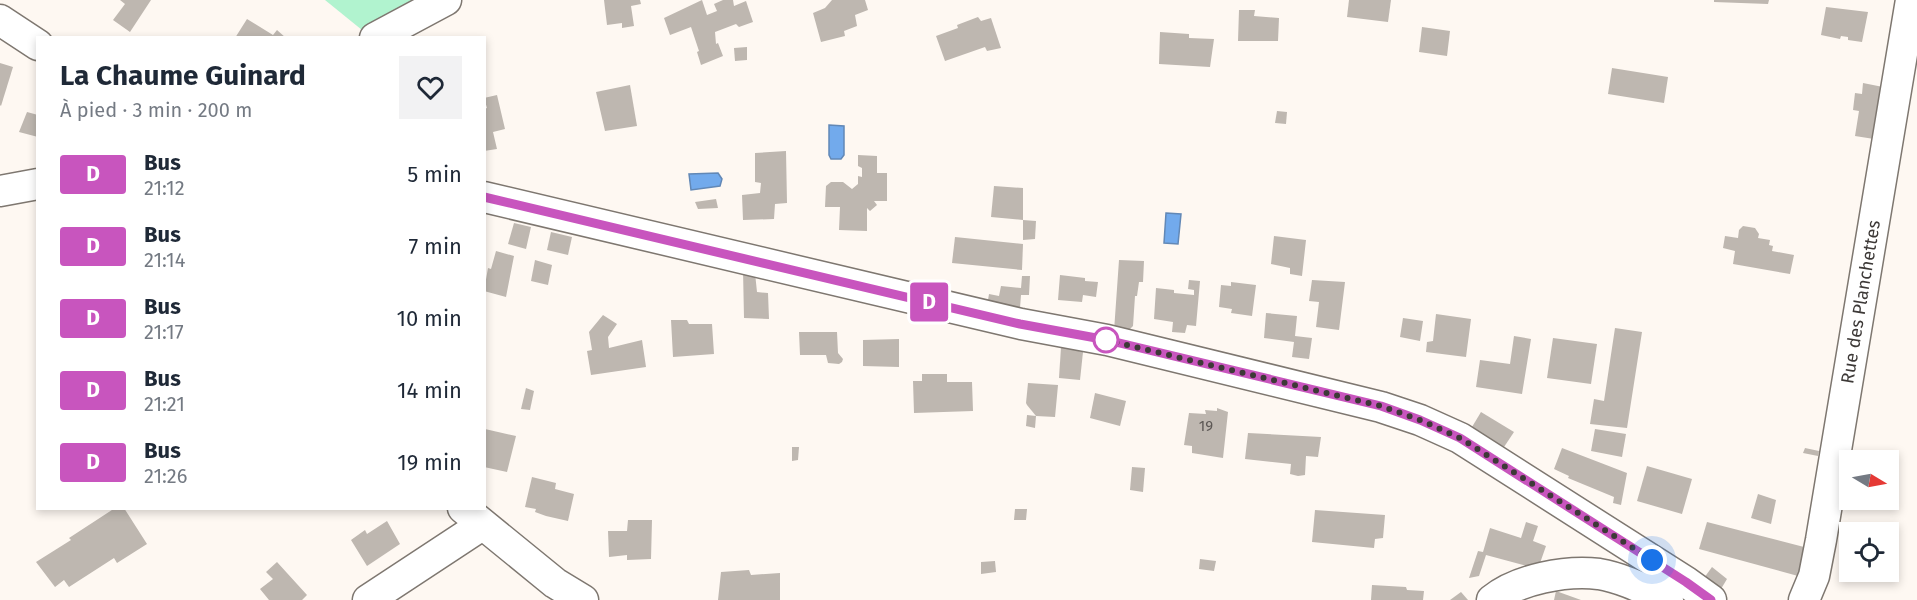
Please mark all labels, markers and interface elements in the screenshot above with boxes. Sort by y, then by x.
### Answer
button: heart [399,56,462,119]
text: La Chaume Guinard [60,59,306,92]
text: À pied · 3 min · 200 m [60,98,252,122]
text: Bus [144,149,181,176]
text: D [86,161,100,187]
text: 5 min [407,161,462,188]
text: 21:12 [144,176,185,200]
street label: Rue des Planchettes [1836,219,1885,385]
text: Bus [144,221,181,248]
text: D [86,233,100,259]
text: 7 min [408,233,462,260]
text: 21:14 [144,248,185,272]
line badge: D [910,282,948,322]
text: D [922,289,936,315]
text: Bus [144,293,181,320]
text: D [86,305,100,331]
text: 10 min [396,305,462,332]
text: 21:17 [144,320,184,344]
unlabelled marker [1093,327,1119,353]
text: Bus [144,365,181,392]
text: D [86,377,100,403]
text: 14 min [397,377,462,404]
text: 21:21 [144,392,185,416]
house number: 19 [1199,417,1213,435]
text: Bus [144,437,181,464]
text: D [86,449,100,475]
text: 19 min [397,449,462,476]
north arrow [1839,450,1899,510]
map controls [1839,450,1899,582]
text: 21:26 [144,464,187,488]
button: locate [1839,522,1899,582]
your location [1637,545,1667,575]

